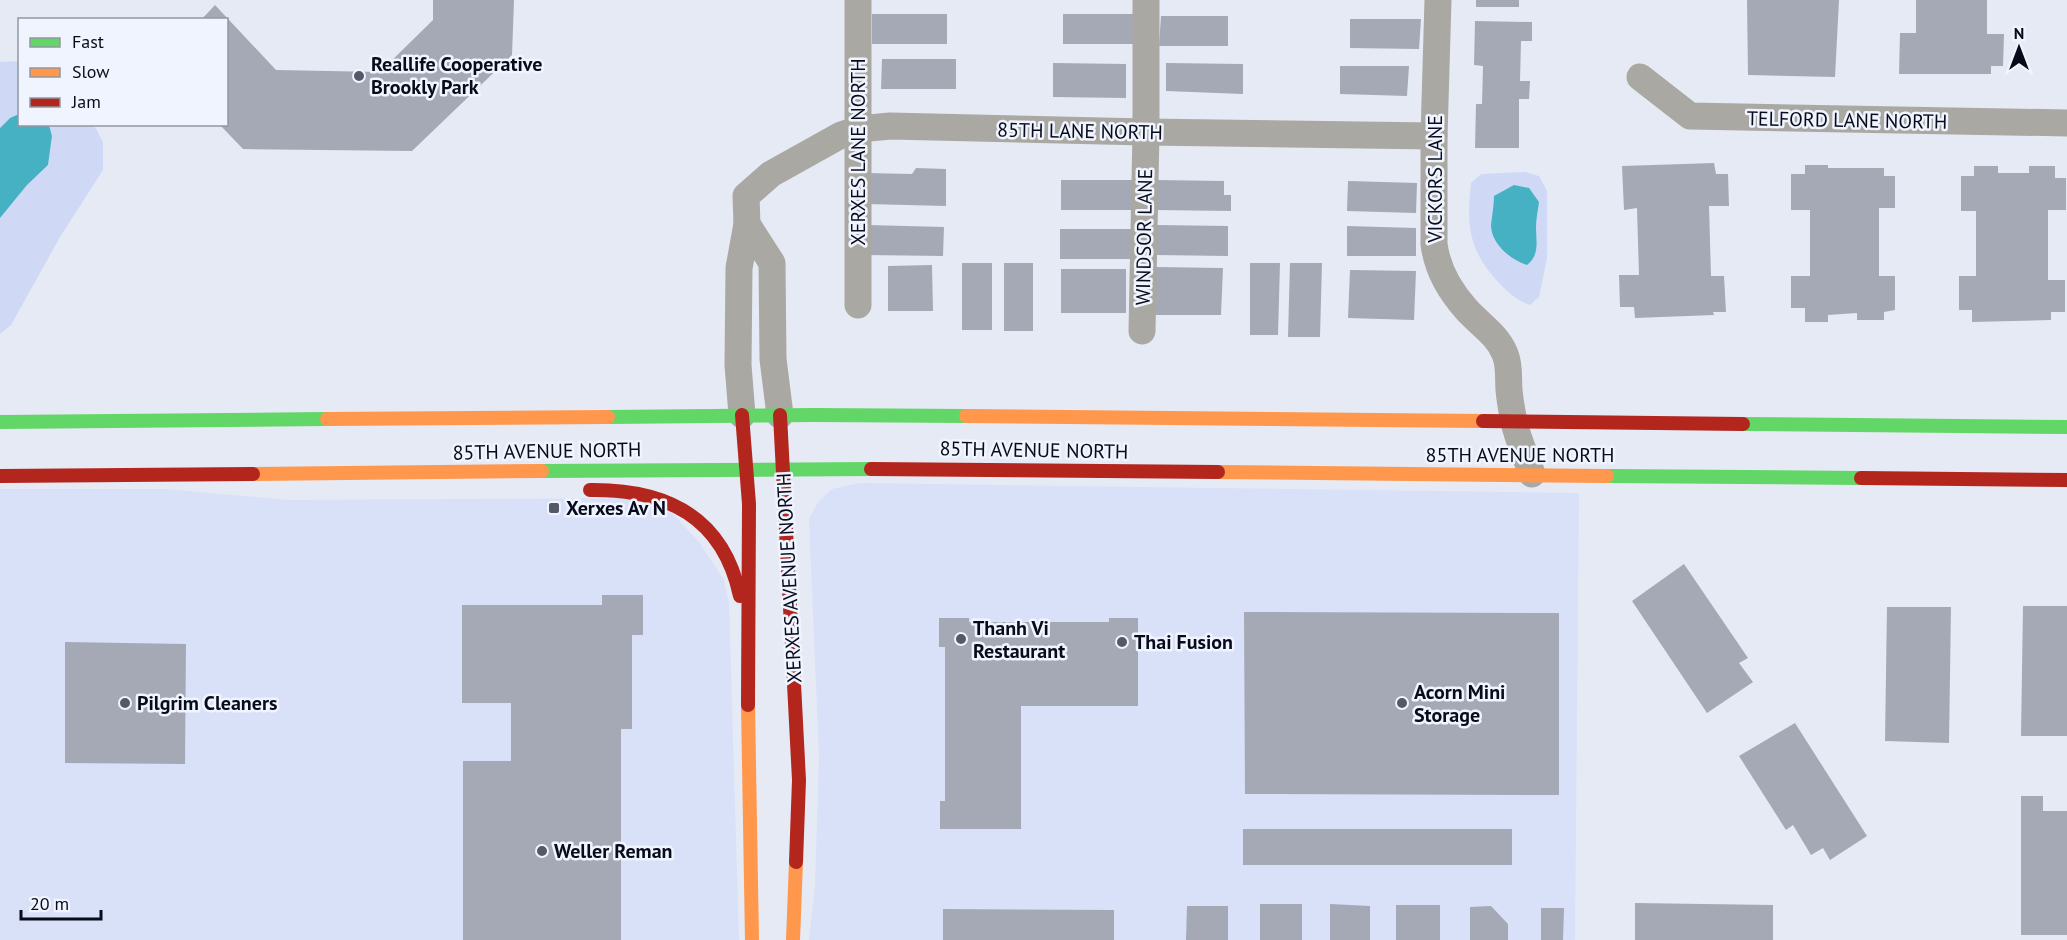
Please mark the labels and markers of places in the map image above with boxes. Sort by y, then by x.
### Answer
place label: Reallife Cooperative Brookly Park [371,51,542,100]
marker: Reallife Cooperative Brookly Park [352,69,366,83]
place label: Xerxes Av N [566,495,666,521]
marker: Xerxes Av N [547,501,561,515]
place label: Thanh Vi Restaurant [973,615,1065,664]
place label: Thai Fusion [1134,629,1233,655]
marker: Thanh Vi Restaurant [954,632,968,646]
marker: Thai Fusion [1115,635,1129,649]
place label: Acorn Mini Storage [1414,679,1505,728]
place label: Pilgrim Cleaners [137,690,277,716]
marker: Pilgrim Cleaners [118,696,132,710]
marker: Acorn Mini Storage [1395,696,1409,710]
place label: Weller Reman [554,838,673,864]
marker: Weller Reman [535,844,549,858]

